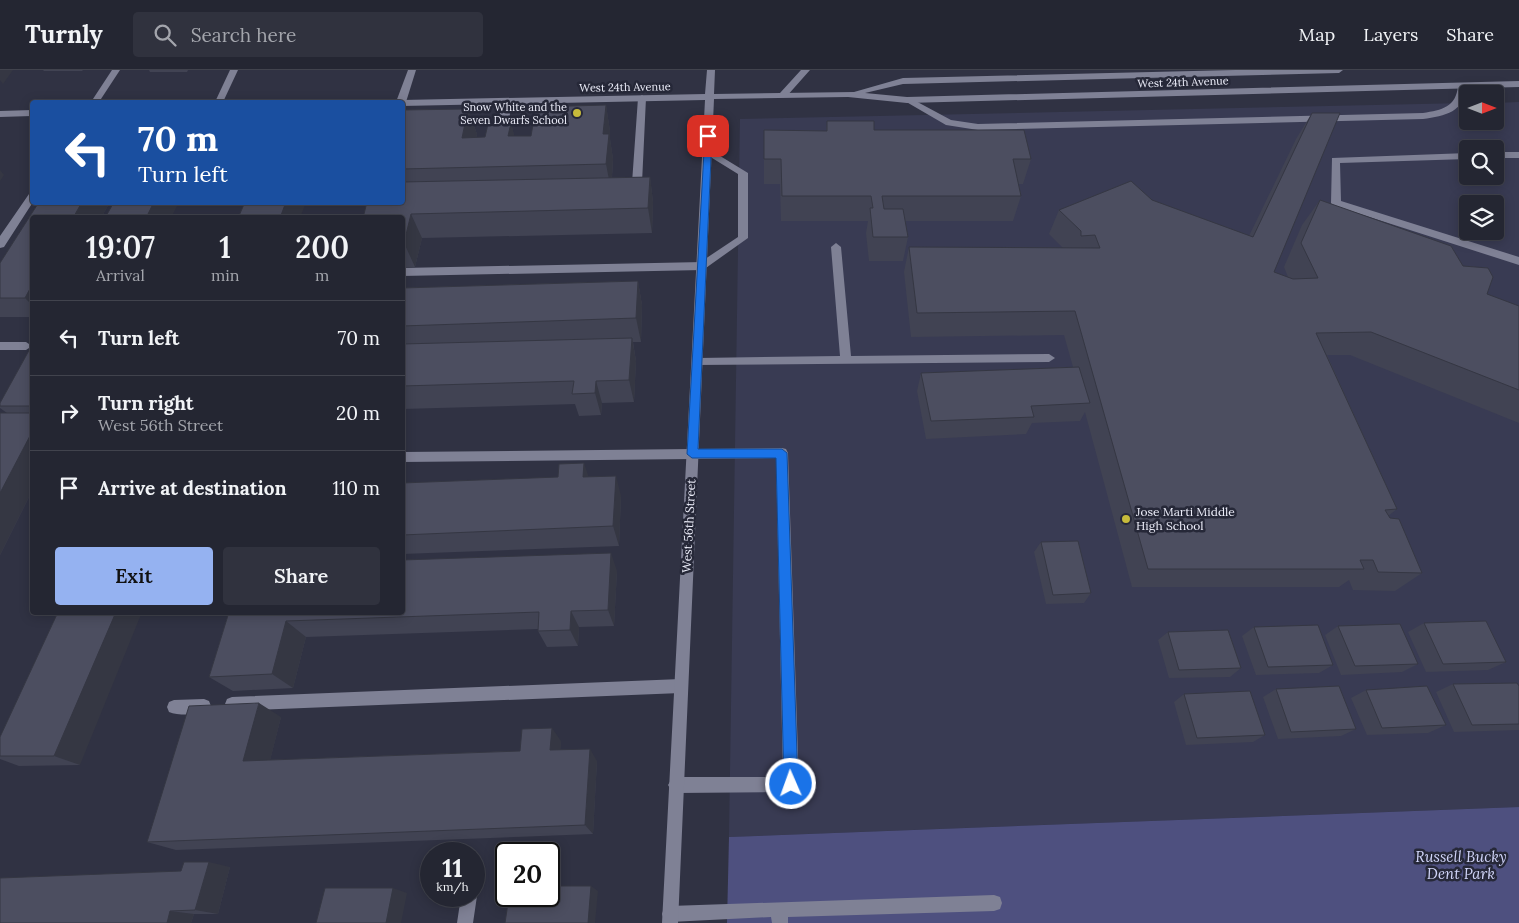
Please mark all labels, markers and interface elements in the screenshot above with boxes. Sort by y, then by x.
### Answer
search box [133,12,483,57]
text: Turnly [25,19,103,50]
icon: search [151,21,179,49]
text: Search here [191,23,296,47]
text: Map [1299,23,1335,46]
text: Layers [1363,23,1418,46]
text: Share [1446,23,1494,46]
street label: West 24th Avenue [1137,73,1229,91]
street label: West 24th Avenue [579,79,671,95]
north arrow [1459,85,1504,130]
map controls [1459,85,1504,240]
place label: Snow White and the Seven Dwarfs School [460,100,567,127]
marker: Snow White and the Seven Dwarfs School [571,107,583,119]
pin [687,115,729,157]
text: 70 m [138,116,218,161]
icon: left [55,120,120,185]
icon: arrive [694,122,722,150]
button: search [1459,140,1504,185]
text: Turn left [138,160,228,188]
button: layers [1459,195,1504,240]
text: 19:07 [86,228,155,266]
text: 1 [219,228,231,266]
text: 200 [295,228,349,266]
text: Arrival [96,265,145,285]
text: min [211,265,239,285]
text: m [315,265,329,285]
icon: left [55,324,83,352]
text: Turn left [98,326,179,350]
text: 70 m [337,326,380,350]
text: Turn right [98,391,194,415]
icon: right [55,399,83,427]
text: 20 m [336,401,380,425]
text: West 56th Street [98,415,223,435]
icon: arrive [55,474,83,502]
text: Arrive at destination [98,476,287,500]
text: 110 m [332,476,380,500]
street label: West 56th Street [679,478,698,573]
place label: Jose Marti Middle High School [1135,504,1235,533]
marker: Jose Marti Middle High School [1120,513,1132,525]
button: Exit [55,547,213,605]
button: Share [223,547,380,605]
position arrow [764,757,816,809]
speed limit sign: 20 [495,842,560,907]
park label: Russell Bucky Dent Park [1415,847,1507,883]
text: 11 [442,852,463,884]
text: km/h [436,879,469,894]

